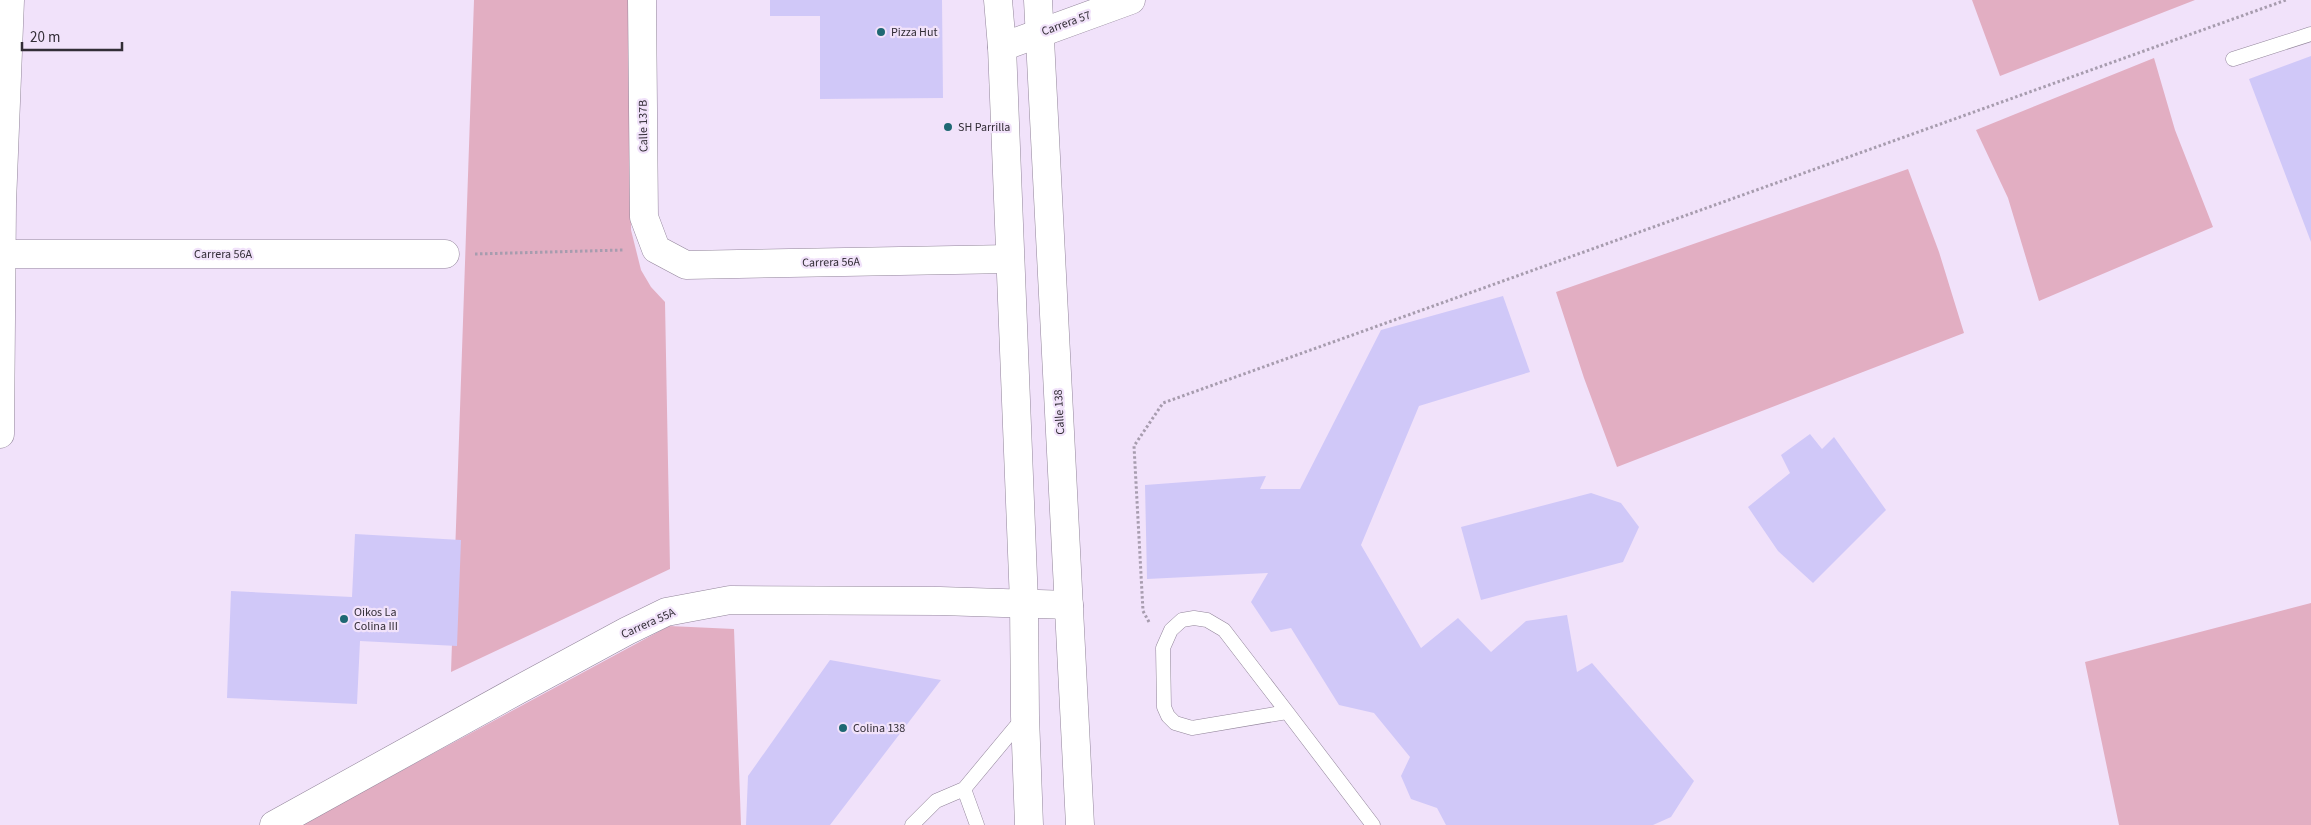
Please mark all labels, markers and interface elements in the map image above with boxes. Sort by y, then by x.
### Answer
street label: Carrera 57 [1039,7,1093,40]
scale bar [22,20,122,52]
place label: Pizza Hut [891,24,938,41]
marker: Pizza Hut [875,26,887,38]
text: 20 m [30,27,60,48]
street label: Calle 137B [635,100,652,152]
place label: SH Parrilla [958,119,1010,136]
marker: SH Parrilla [942,121,954,133]
street label: Carrera 56A [194,246,252,263]
street label: Carrera 56A [802,253,861,272]
street label: Calle 138 [1050,389,1069,435]
place label: Oikos La Colina III [354,604,398,635]
street label: Carrera 55A [618,604,679,643]
marker: Oikos La Colina III [338,613,350,625]
place label: Colina 138 [853,720,905,737]
marker: Colina 138 [837,722,849,734]

